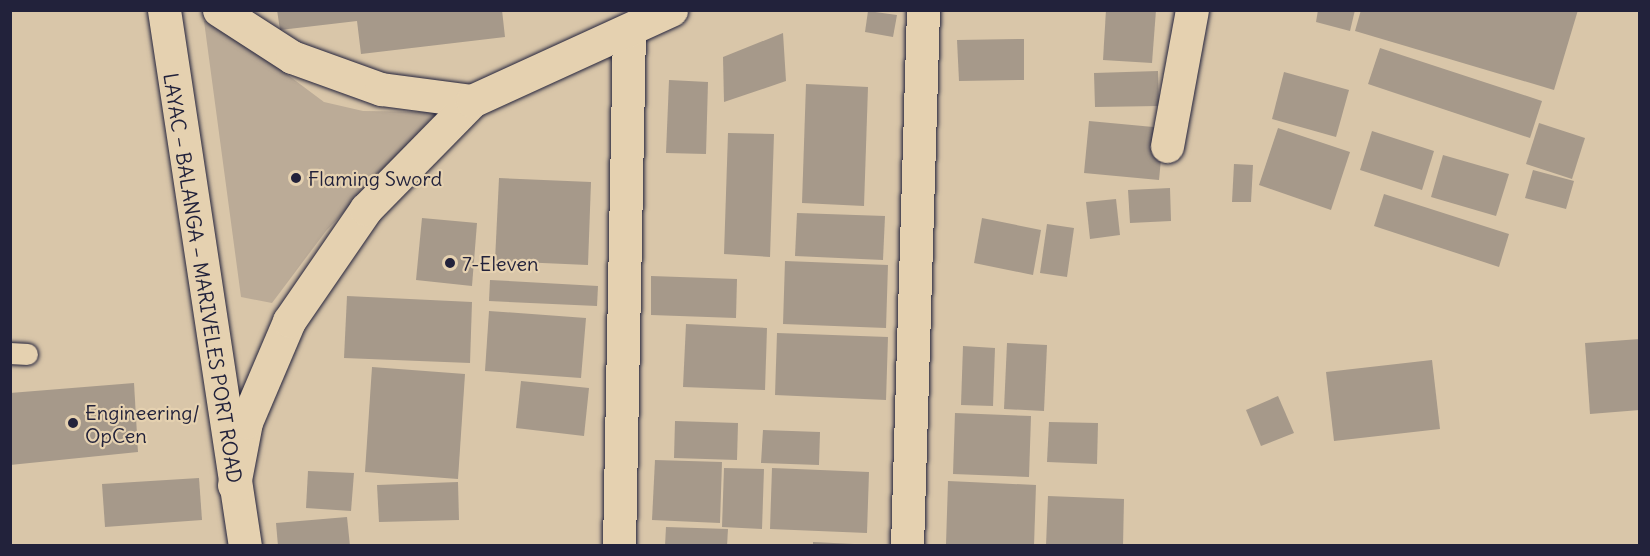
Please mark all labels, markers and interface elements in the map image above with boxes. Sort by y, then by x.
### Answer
street label: LAYAC – BALANGA – MARIVELES PORT ROAD [159,71,247,485]
place label: Flaming Sword [308,166,442,190]
marker: Flaming Sword [289,171,303,185]
place label: 7-Eleven [462,251,539,275]
marker: 7-Eleven [443,256,457,270]
place label: Engineering/ OpCen [85,400,200,447]
marker: Engineering/ OpCen [66,416,80,430]

